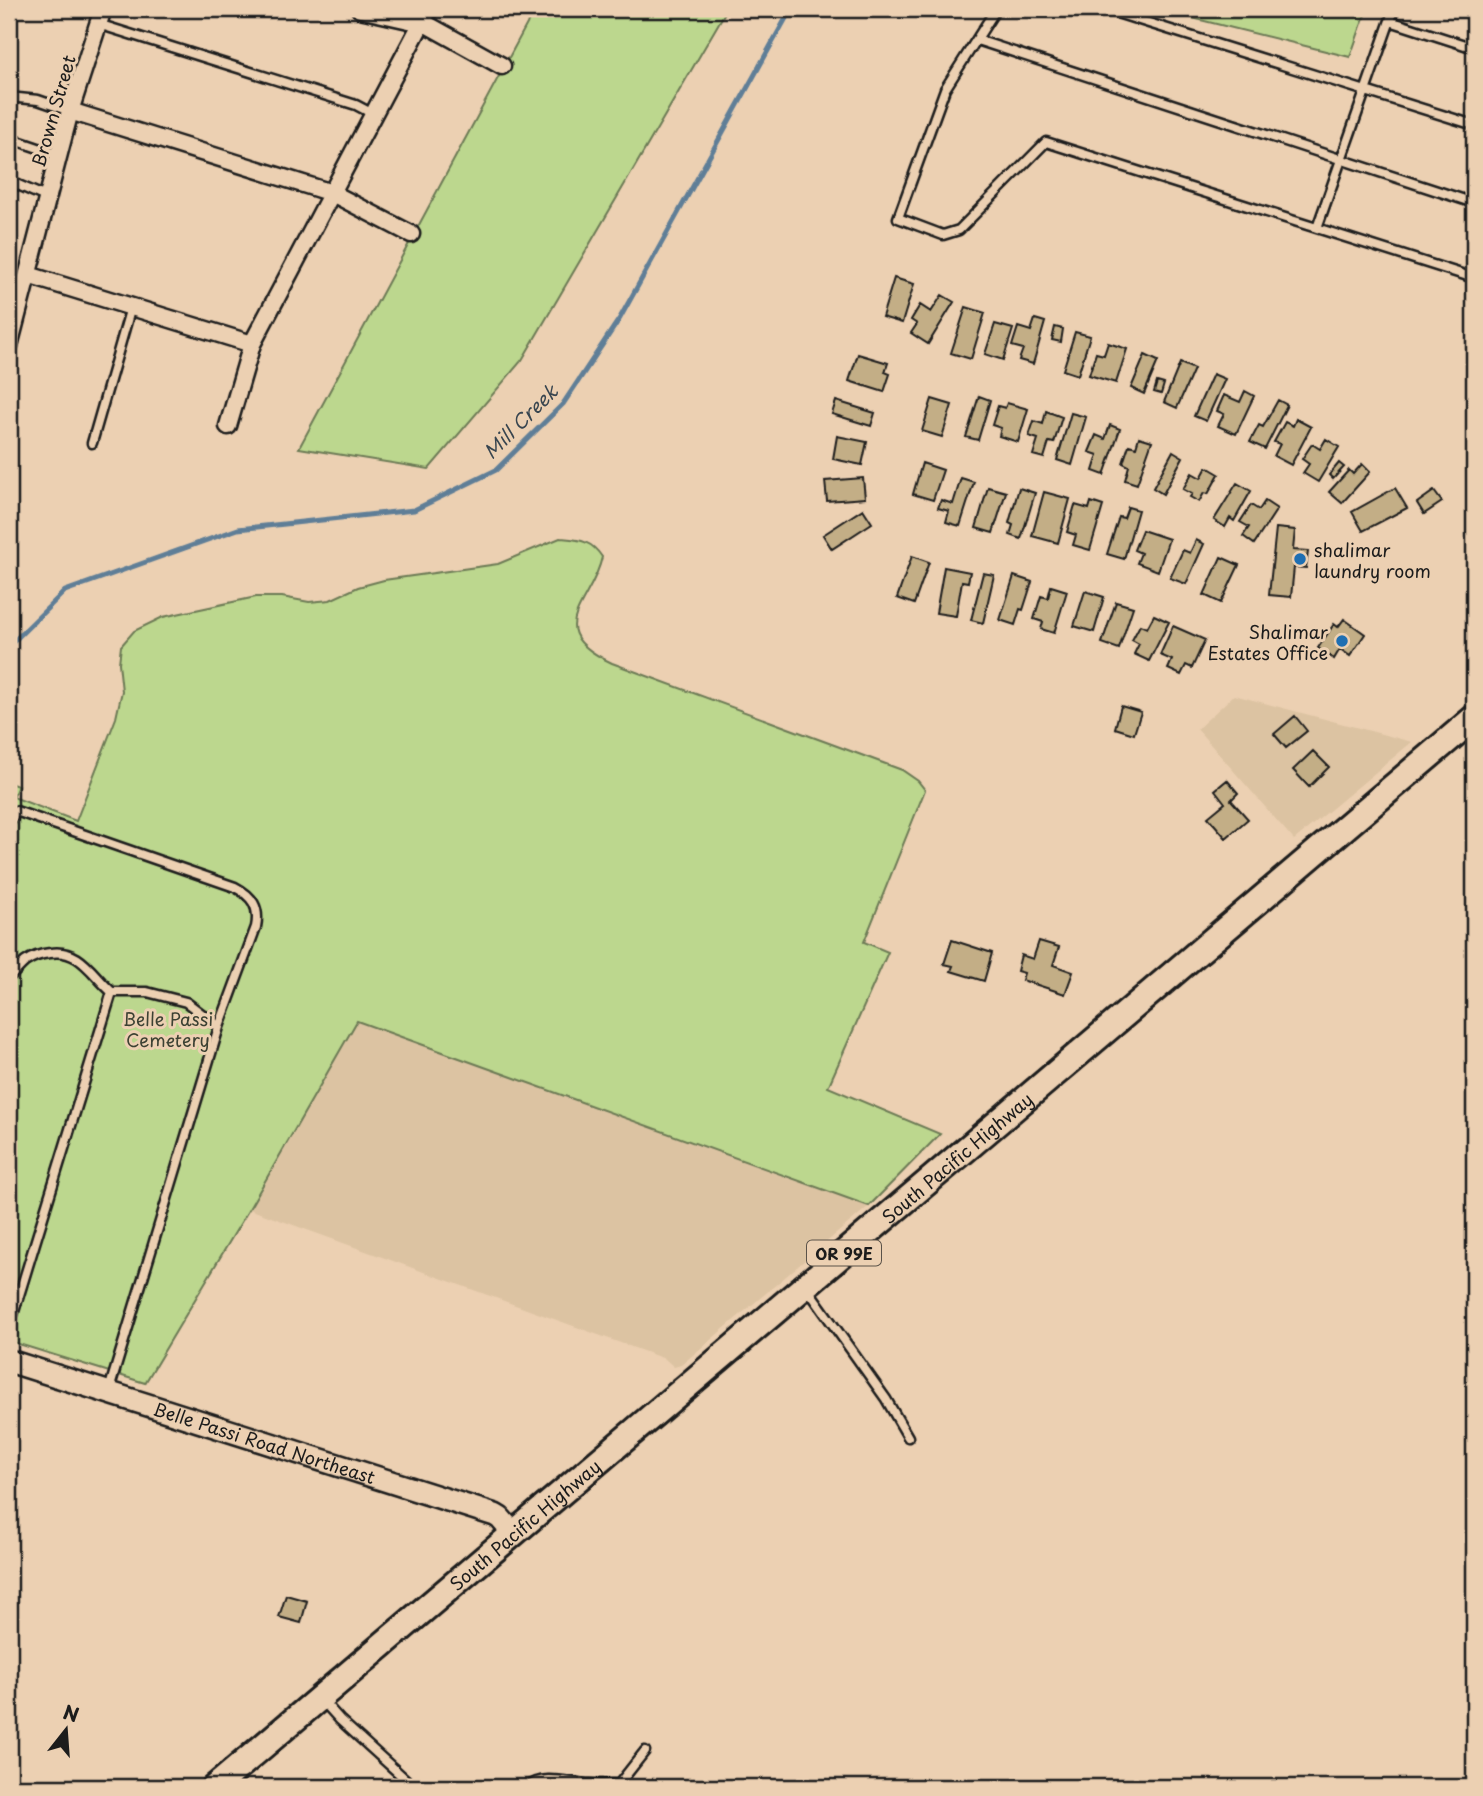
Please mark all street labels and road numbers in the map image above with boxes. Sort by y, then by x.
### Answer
street label: Brown Street [24,52,82,170]
street label: South Pacific Highway [875,1085,1038,1229]
road number: OR 99E [807,1240,881,1266]
street label: Belle Passi Road Northeast [150,1394,379,1490]
street label: South Pacific Highway [443,1452,606,1596]

